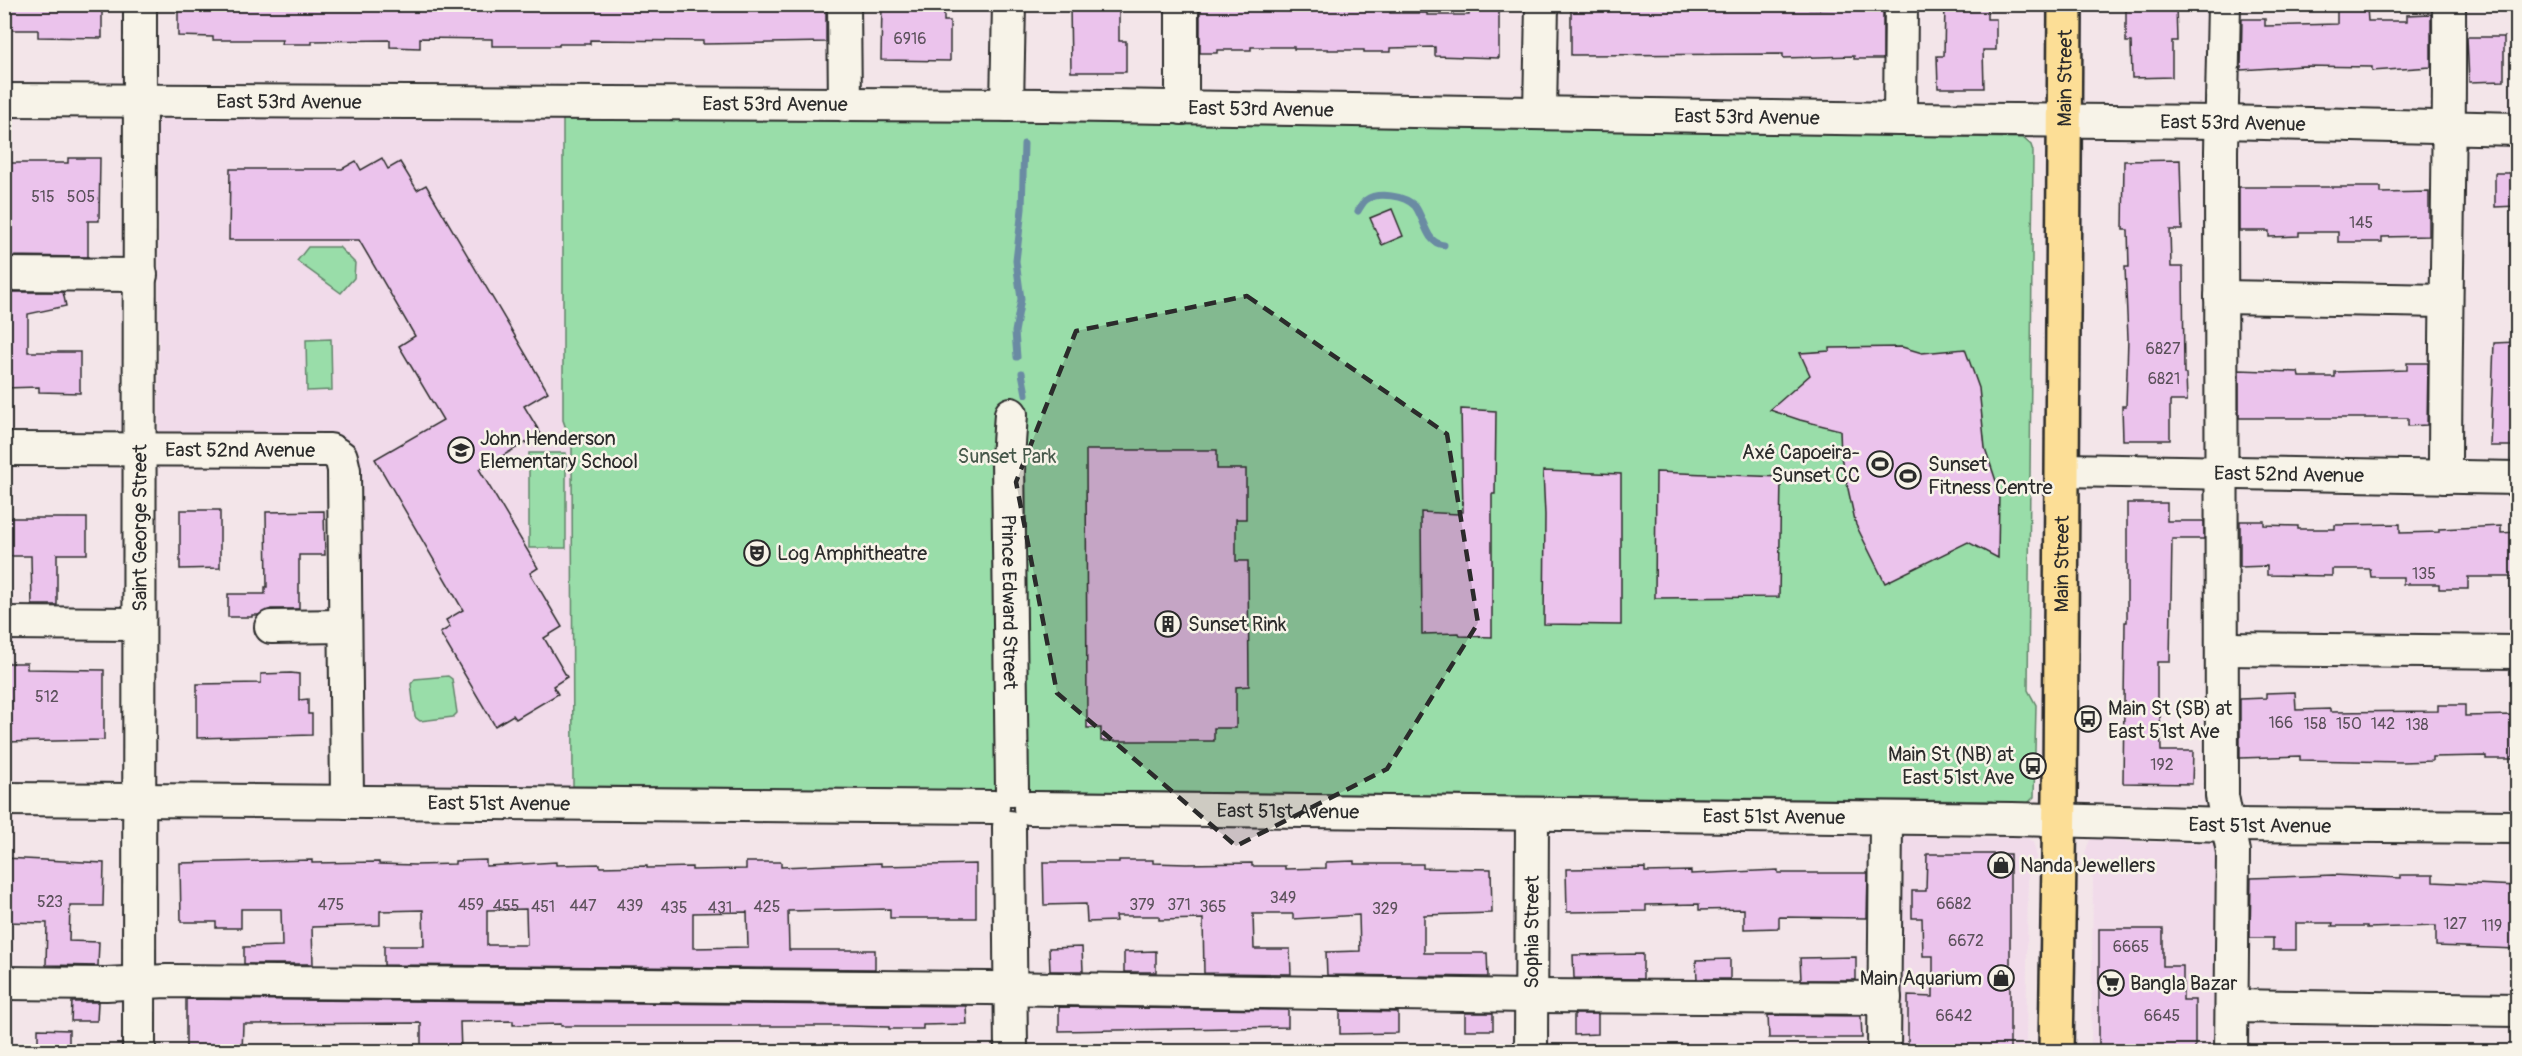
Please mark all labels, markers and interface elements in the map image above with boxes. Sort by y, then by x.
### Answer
street label: Main Street [2052,28,2077,127]
house number: 6916 [893,29,927,49]
street label: East 53rd Avenue [216,89,362,114]
street label: East 53rd Avenue [702,91,848,117]
street label: East 53rd Avenue [1188,95,1334,122]
street label: East 53rd Avenue [1674,103,1820,130]
street label: East 53rd Avenue [2160,109,2306,136]
house number: 515 [31,187,55,207]
house number: 505 [67,187,95,207]
house number: 145 [2349,213,2373,233]
house number: 6827 [2146,339,2181,359]
house number: 6821 [2148,369,2180,389]
place label: John Henderson Elementary School [480,426,638,474]
school or university icon: John Henderson Elementary School [446,435,476,465]
street label: East 52nd Avenue [165,437,315,462]
place label: Axé Capoeira- Sunset CC [1742,440,1860,488]
street label: Saint George Street [127,443,152,612]
park label: Sunset Park [958,444,1057,469]
sports icon: Axé Capoeira- Sunset CC [1865,449,1895,479]
place label: Sunset Fitness Centre [1928,452,2053,500]
street label: East 52nd Avenue [2214,460,2364,488]
sports icon: Sunset Fitness Centre [1893,461,1923,491]
street label: Prince Edward Street [996,514,1023,691]
street label: Main Street [2049,514,2074,613]
theatre icon: Log Amphitheatre [742,538,772,568]
place label: Log Amphitheatre [777,541,927,566]
house number: 135 [2412,564,2436,584]
building icon: Sunset Rink [1153,609,1183,639]
place label: Sunset Rink [1188,612,1287,637]
house number: 512 [35,687,59,707]
place label: Main St (SB) at East 51st Ave [2108,696,2233,744]
bus stop icon: Main St (SB) at East 51st Ave [2073,704,2103,734]
house number: 166 [2269,713,2293,733]
house number: 158 [2304,714,2327,734]
house number: 150 [2336,714,2362,734]
house number: 142 [2371,714,2395,734]
house number: 138 [2405,715,2429,735]
place label: Main St (NB) at East 51st Ave [1888,742,2015,790]
bus stop icon: Main St (NB) at East 51st Ave [2018,751,2048,781]
house number: 192 [2150,755,2174,775]
street label: East 51st Avenue [428,790,571,816]
street label: East 51st Avenue [1217,798,1360,824]
street label: East 51st Avenue [1703,803,1846,830]
street label: East 51st Avenue [2188,811,2331,838]
shop icon: Nanda Jewellers [1986,850,2016,880]
place label: Nanda Jewellers [2020,853,2155,878]
street label: Sophia Street [1519,874,1544,989]
house number: 349 [1270,888,1296,908]
house number: 523 [37,892,63,912]
house number: 6682 [1936,894,1972,914]
house number: 475 [318,895,344,915]
house number: 459 [458,895,484,915]
house number: 379 [1129,895,1155,915]
house number: 371 [1167,895,1191,915]
house number: 455 [493,896,519,916]
house number: 447 [569,896,597,916]
house number: 439 [617,896,643,916]
house number: 451 [531,897,555,917]
house number: 425 [754,897,780,917]
house number: 365 [1200,897,1226,917]
house number: 435 [661,898,687,918]
house number: 431 [708,898,732,918]
house number: 329 [1372,899,1398,919]
house number: 127 [2443,914,2467,934]
house number: 119 [2482,916,2502,936]
house number: 6672 [1948,931,1984,951]
house number: 6665 [2113,937,2149,957]
shop icon: Main Aquarium [1986,963,2016,993]
place label: Main Aquarium [1860,966,1982,991]
supermarket icon: Bangla Bazar [2096,968,2126,998]
place label: Bangla Bazar [2130,971,2237,996]
house number: 6642 [1936,1006,1972,1026]
house number: 6645 [2144,1006,2180,1026]

